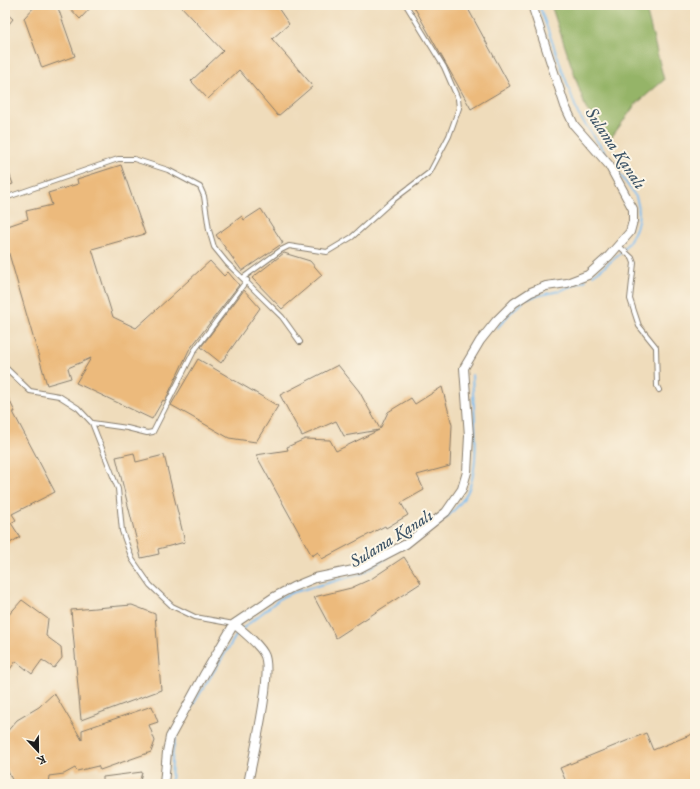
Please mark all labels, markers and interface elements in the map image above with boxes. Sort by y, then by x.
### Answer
water label: Sulama Kanalı [580,104,650,194]
water label: Sulama Kanalı [346,505,437,573]
north arrow [18,731,58,771]
text: K [34,751,48,768]

